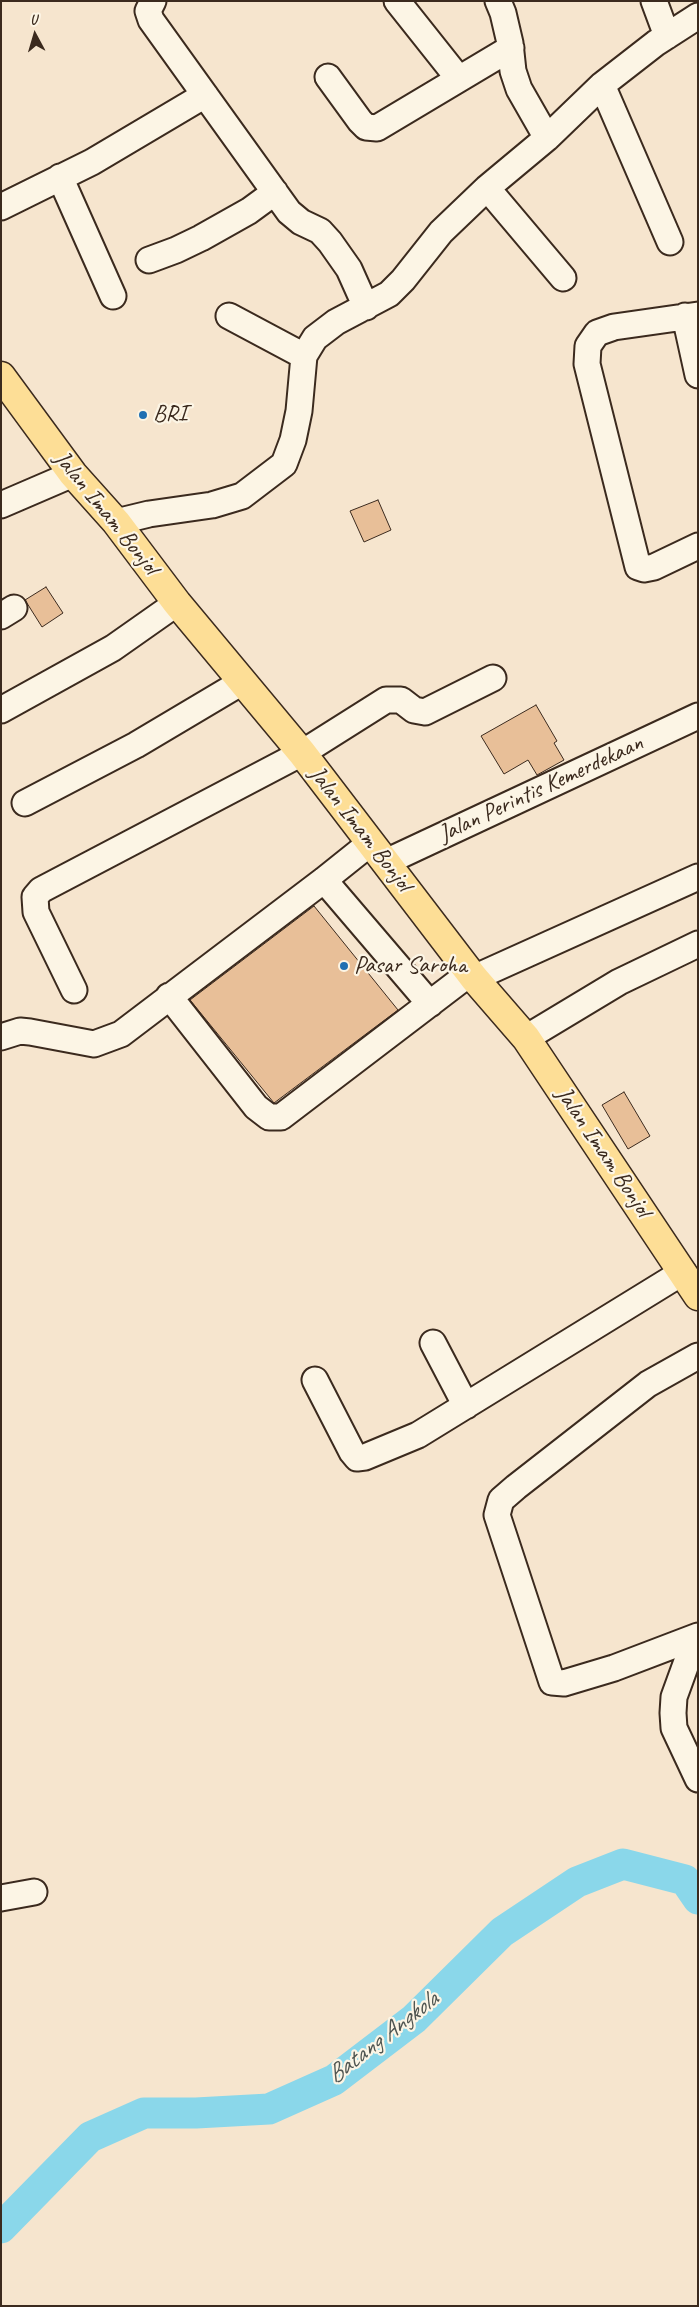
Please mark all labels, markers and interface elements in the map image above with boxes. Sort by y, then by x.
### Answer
north arrow [10,10,60,60]
text: U [29,11,38,28]
place label: BRI [153,401,187,429]
marker: BRI [137,409,149,421]
street label: Jalan Imam Bonjol [47,445,165,581]
street label: Jalan Perintis Kemerdekaan [434,729,648,849]
street label: Jalan Imam Bonjol [302,761,418,897]
place label: Pasar Saroha [354,952,467,980]
marker: Pasar Saroha [338,960,350,972]
street label: Jalan Imam Bonjol [549,1081,657,1223]
water label: Batang Angkola [321,1985,445,2091]

